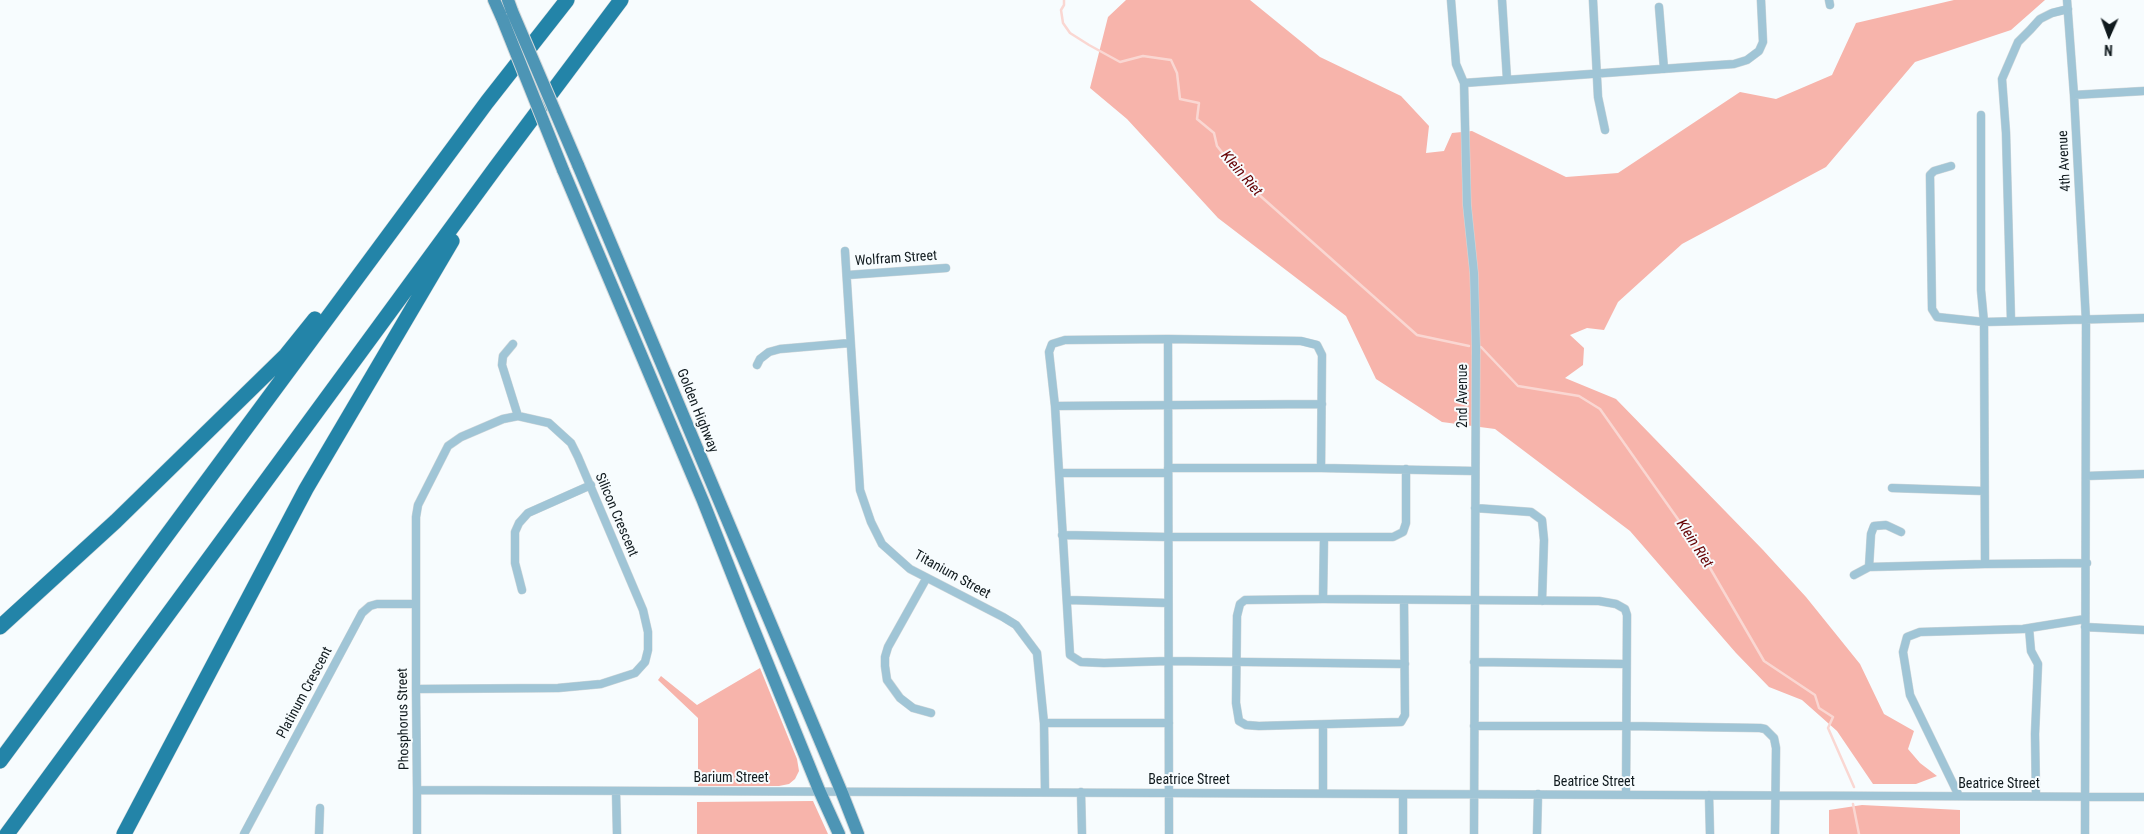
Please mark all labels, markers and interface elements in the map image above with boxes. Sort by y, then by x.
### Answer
north arrow [2084,10,2134,60]
text: N [2104,42,2113,58]
street label: 4th Avenue [2055,130,2075,192]
water label: Klein Riet [1216,148,1266,200]
street label: Wolfram Street [854,248,938,270]
street label: 2nd Avenue [1455,364,1471,428]
street label: Golden Highway [673,367,721,455]
street label: Silicon Crescent [591,471,641,559]
water label: Klein Riet [1672,516,1716,572]
street label: Titanium Street [911,547,993,603]
street label: Platinum Crescent [274,644,336,742]
street label: Phosphorus Street [395,668,413,770]
street label: Barium Street [693,770,769,786]
street label: Beatrice Street [1148,772,1230,788]
street label: Beatrice Street [1553,774,1635,790]
street label: Beatrice Street [1958,776,2040,792]

